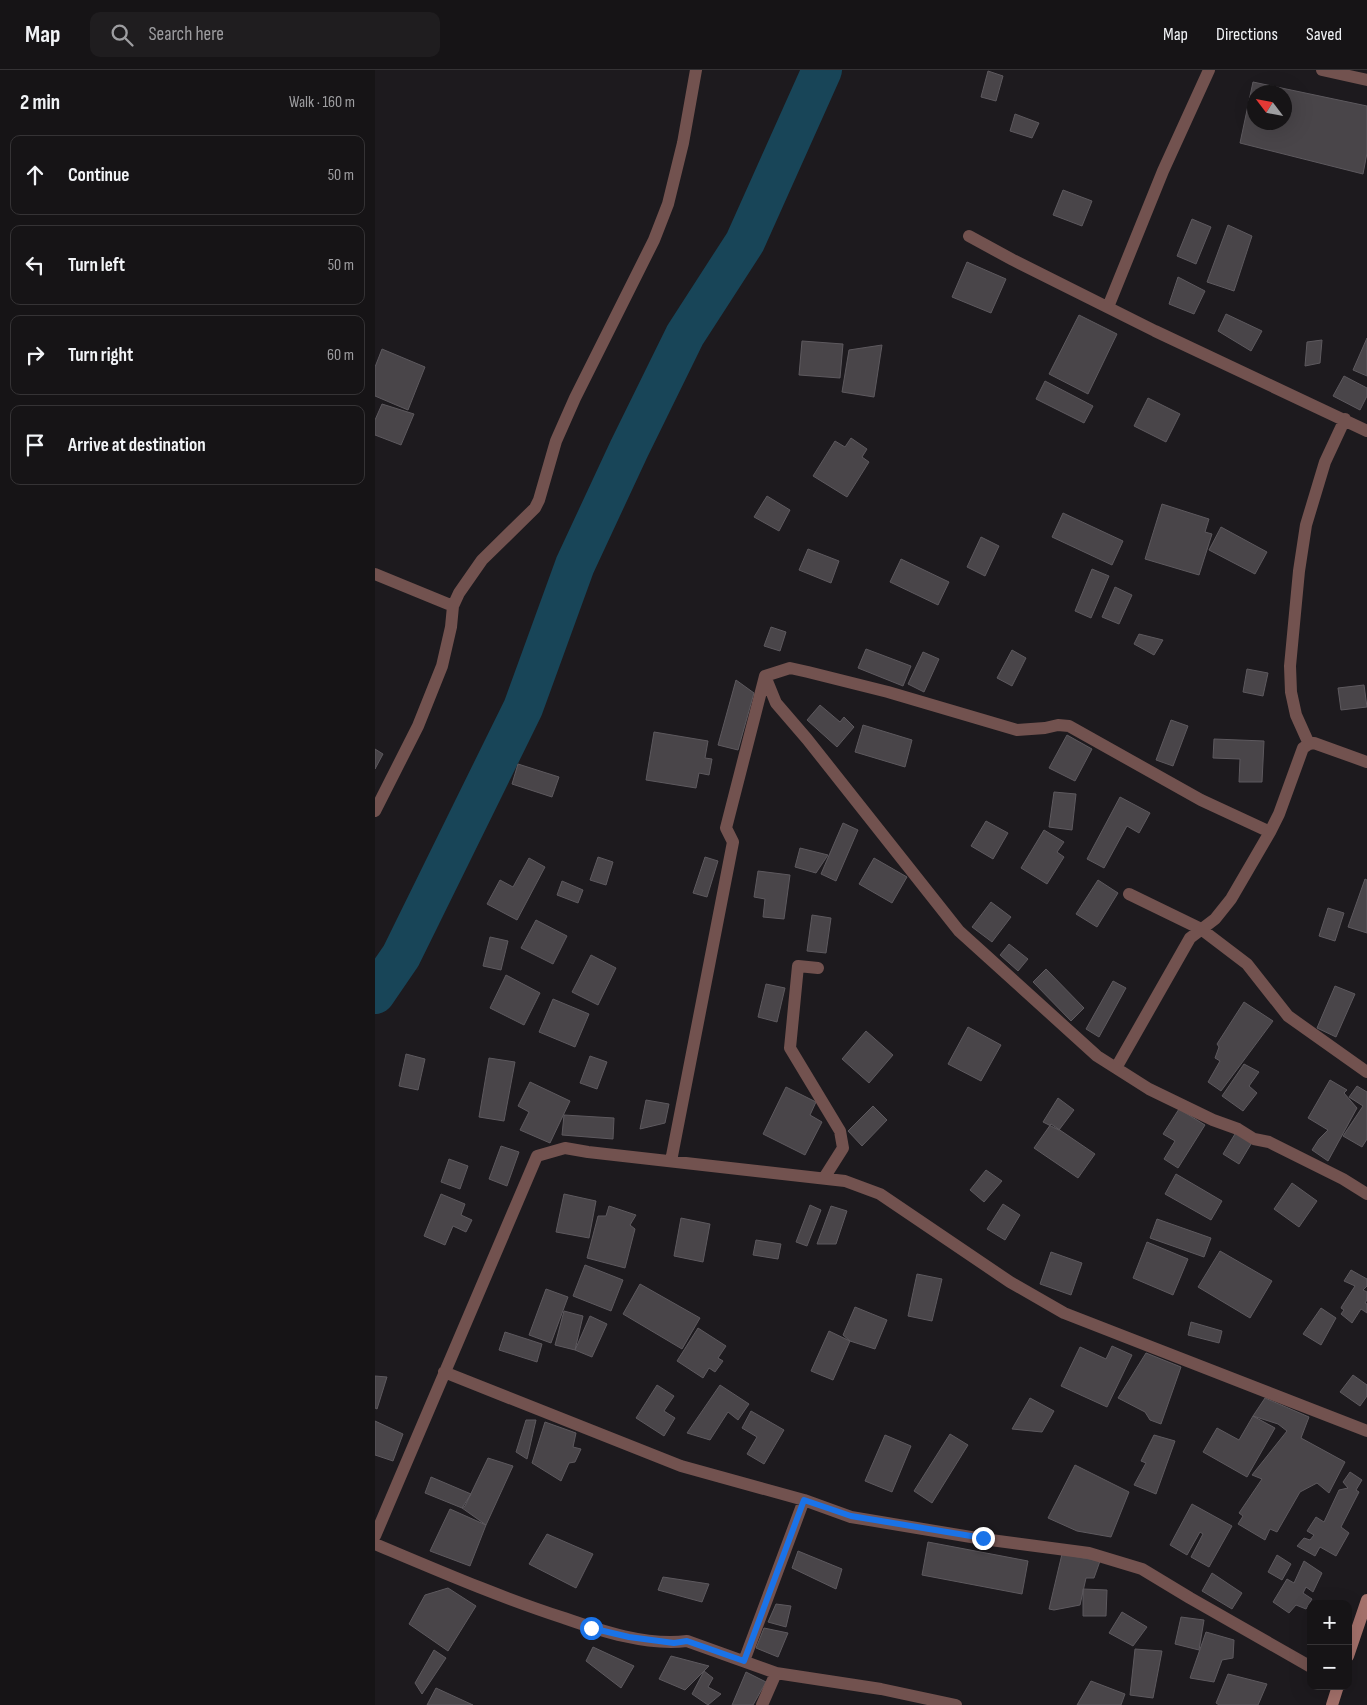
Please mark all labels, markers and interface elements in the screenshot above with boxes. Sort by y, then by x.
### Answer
search box [90,12,440,57]
text: Map [25,20,60,49]
icon: search [108,21,136,49]
text: Search here [148,23,224,46]
text: Map [1163,24,1188,45]
text: Directions [1216,24,1278,45]
text: Saved [1306,24,1342,45]
north arrow [1247,85,1292,130]
text: 2 min [20,90,60,115]
text: Walk · 160 m [289,93,355,112]
icon: ahead [21,161,49,189]
text: Continue [68,164,129,187]
text: 50 m [328,166,354,185]
icon: left [21,251,49,279]
text: Turn left [68,254,125,277]
text: 50 m [328,256,354,275]
icon: right [21,341,49,369]
text: Turn right [68,344,133,367]
text: 60 m [327,346,354,365]
icon: arrive [21,431,49,459]
text: Arrive at destination [68,434,206,457]
route end [972,1527,995,1550]
map controls [1307,1600,1352,1690]
button: + [1307,1600,1352,1645]
route start [580,1617,603,1640]
button: − [1307,1645,1352,1690]

